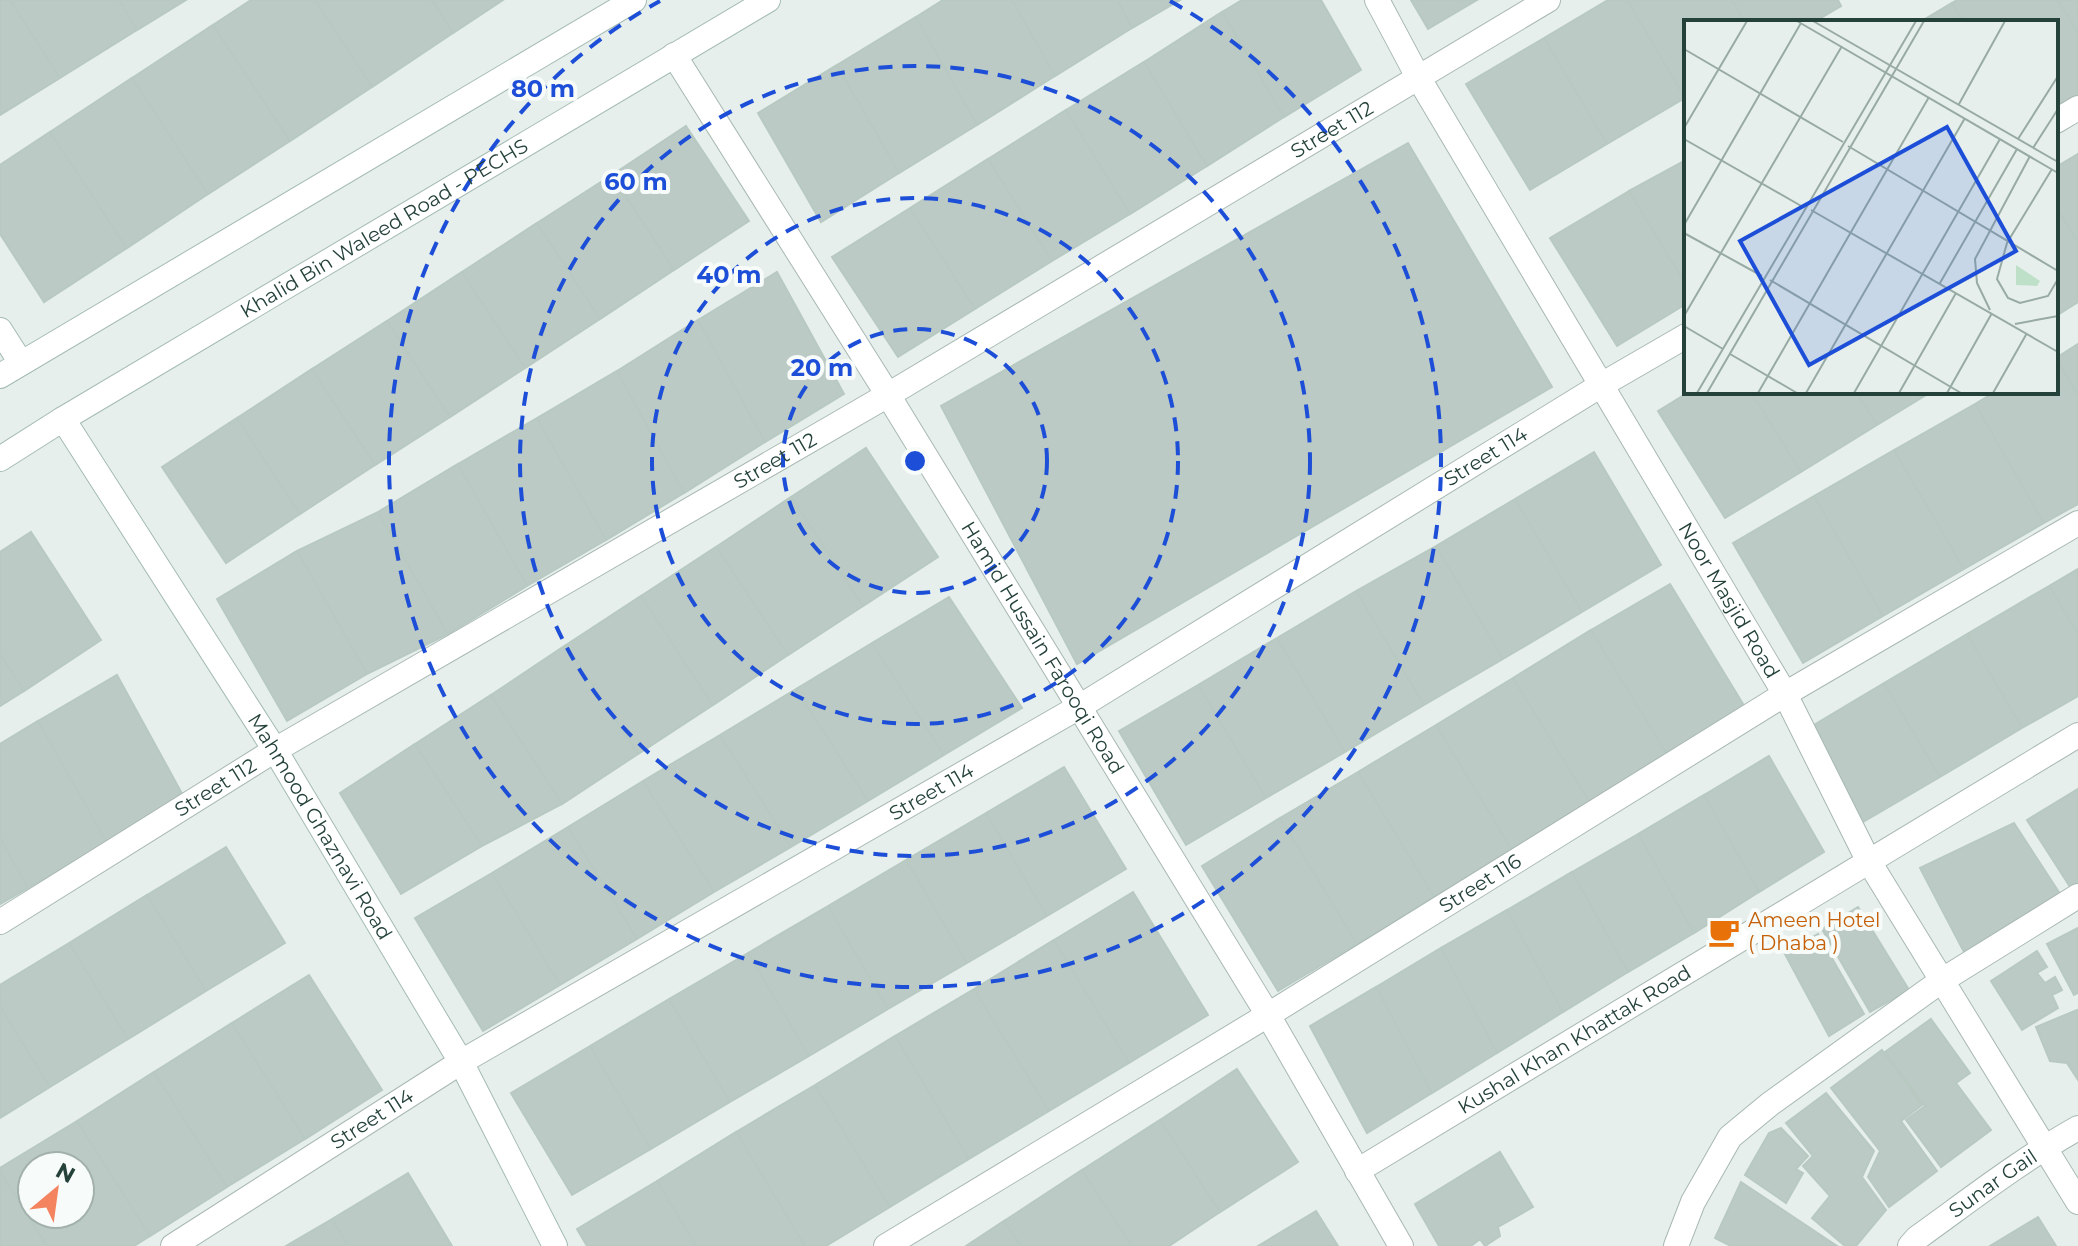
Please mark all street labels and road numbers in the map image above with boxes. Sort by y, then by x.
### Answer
street label: Street 112 [1286,96,1377,163]
street label: Khalid Bin Waleed Road - PECHS [236,133,532,323]
street label: Street 114 [1439,422,1532,491]
street label: Street 112 [729,427,821,494]
street label: Hamid Hussain Farooqi Road [956,517,1129,778]
street label: Noor Masjid Road [1674,518,1785,683]
street label: Mahmood Ghaznavi Road [243,709,397,944]
street label: Street 112 [170,753,261,822]
street label: Street 114 [885,758,978,826]
street label: Street 116 [1434,849,1526,918]
street label: Kushal Khan Khattak Road [1454,960,1695,1119]
street label: Street 114 [326,1084,418,1154]
street label: Sunar Gail [1944,1144,2041,1223]

